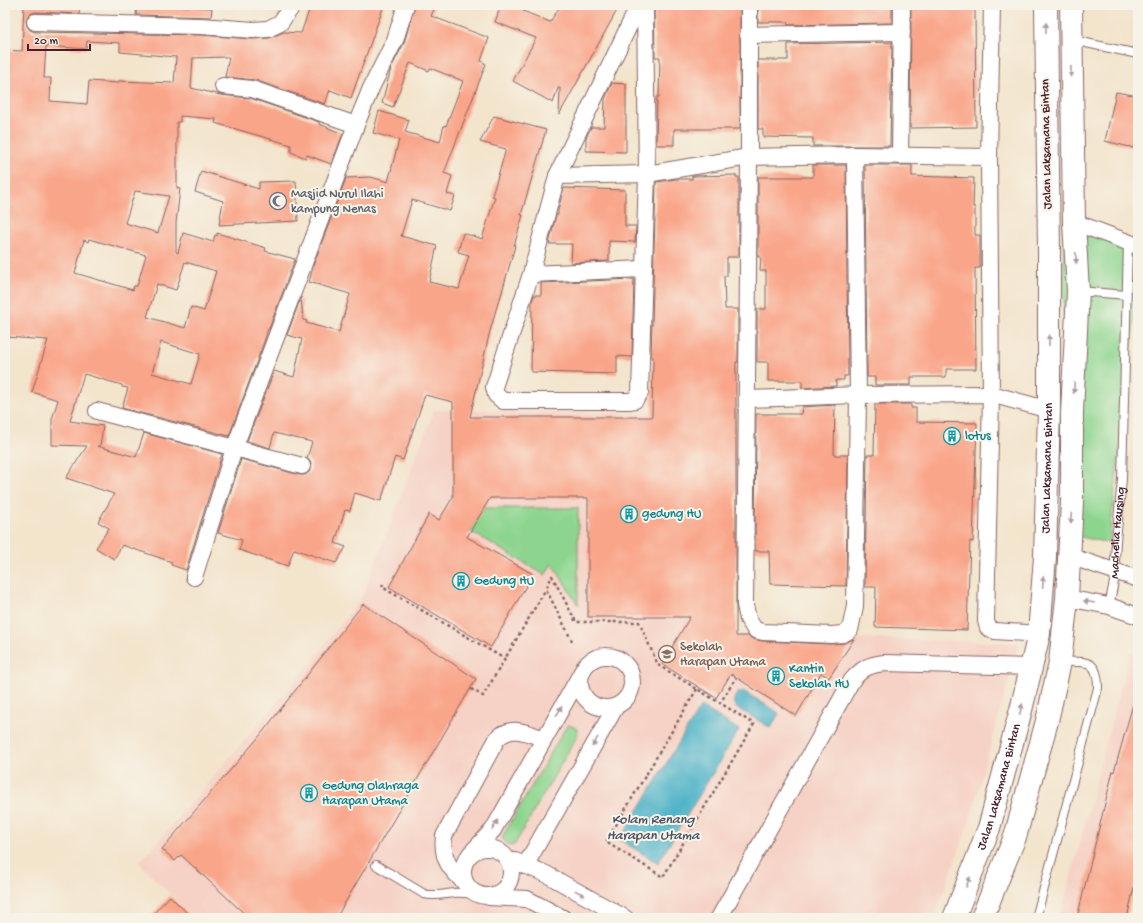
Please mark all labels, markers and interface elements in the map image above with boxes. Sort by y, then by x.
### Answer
one-way arrow [1042,22,1049,34]
scale bar [28,26,90,52]
text: 20 m [34,35,59,49]
one-way arrow [1068,66,1074,79]
street label: Jalan Laksamana Bintan [1038,78,1056,209]
place label: Masjid Nurul Ilahi kampung Nenas [291,187,384,217]
mosque icon: Masjid Nurul Ilahi kampung Nenas [268,191,288,211]
one-way arrow [1073,252,1079,265]
one-way arrow [1046,333,1052,346]
one-way arrow [1070,382,1077,394]
street label: Jalan Laksamana Bintan [1038,402,1057,534]
building icon: lotus [942,426,962,446]
place label: lotus [965,429,992,444]
street label: Machelia Hausing [1107,486,1129,580]
building icon: gedung HU [619,504,639,524]
place label: gedung HU [642,507,702,522]
one-way arrow [1068,512,1075,524]
building icon: Gedung HU [451,571,471,591]
place label: Gedung HU [474,574,535,589]
one-way arrow [1040,576,1047,588]
one-way arrow [1083,599,1095,605]
place label: Sekolah Harapan Utama [680,640,767,670]
school or university icon: Sekolah Harapan Utama [657,644,677,664]
place label: Kantin Sekolah HU [789,662,850,692]
building icon: Kantin Sekolah HU [766,666,786,686]
one-way arrow [1019,703,1025,716]
one-way arrow [556,706,563,717]
street label: Jalan Laksamana Bintan [974,721,1025,852]
one-way arrow [592,736,599,748]
place label: Gedung Olahraga Harapan Utama [322,779,419,809]
building icon: Gedung Olahraga Harapan Utama [299,783,319,803]
water label: Kolam Renang Harapan Utama [607,812,700,845]
one-way arrow [492,819,499,830]
one-way arrow [966,875,972,887]
one-way arrow [574,890,586,897]

